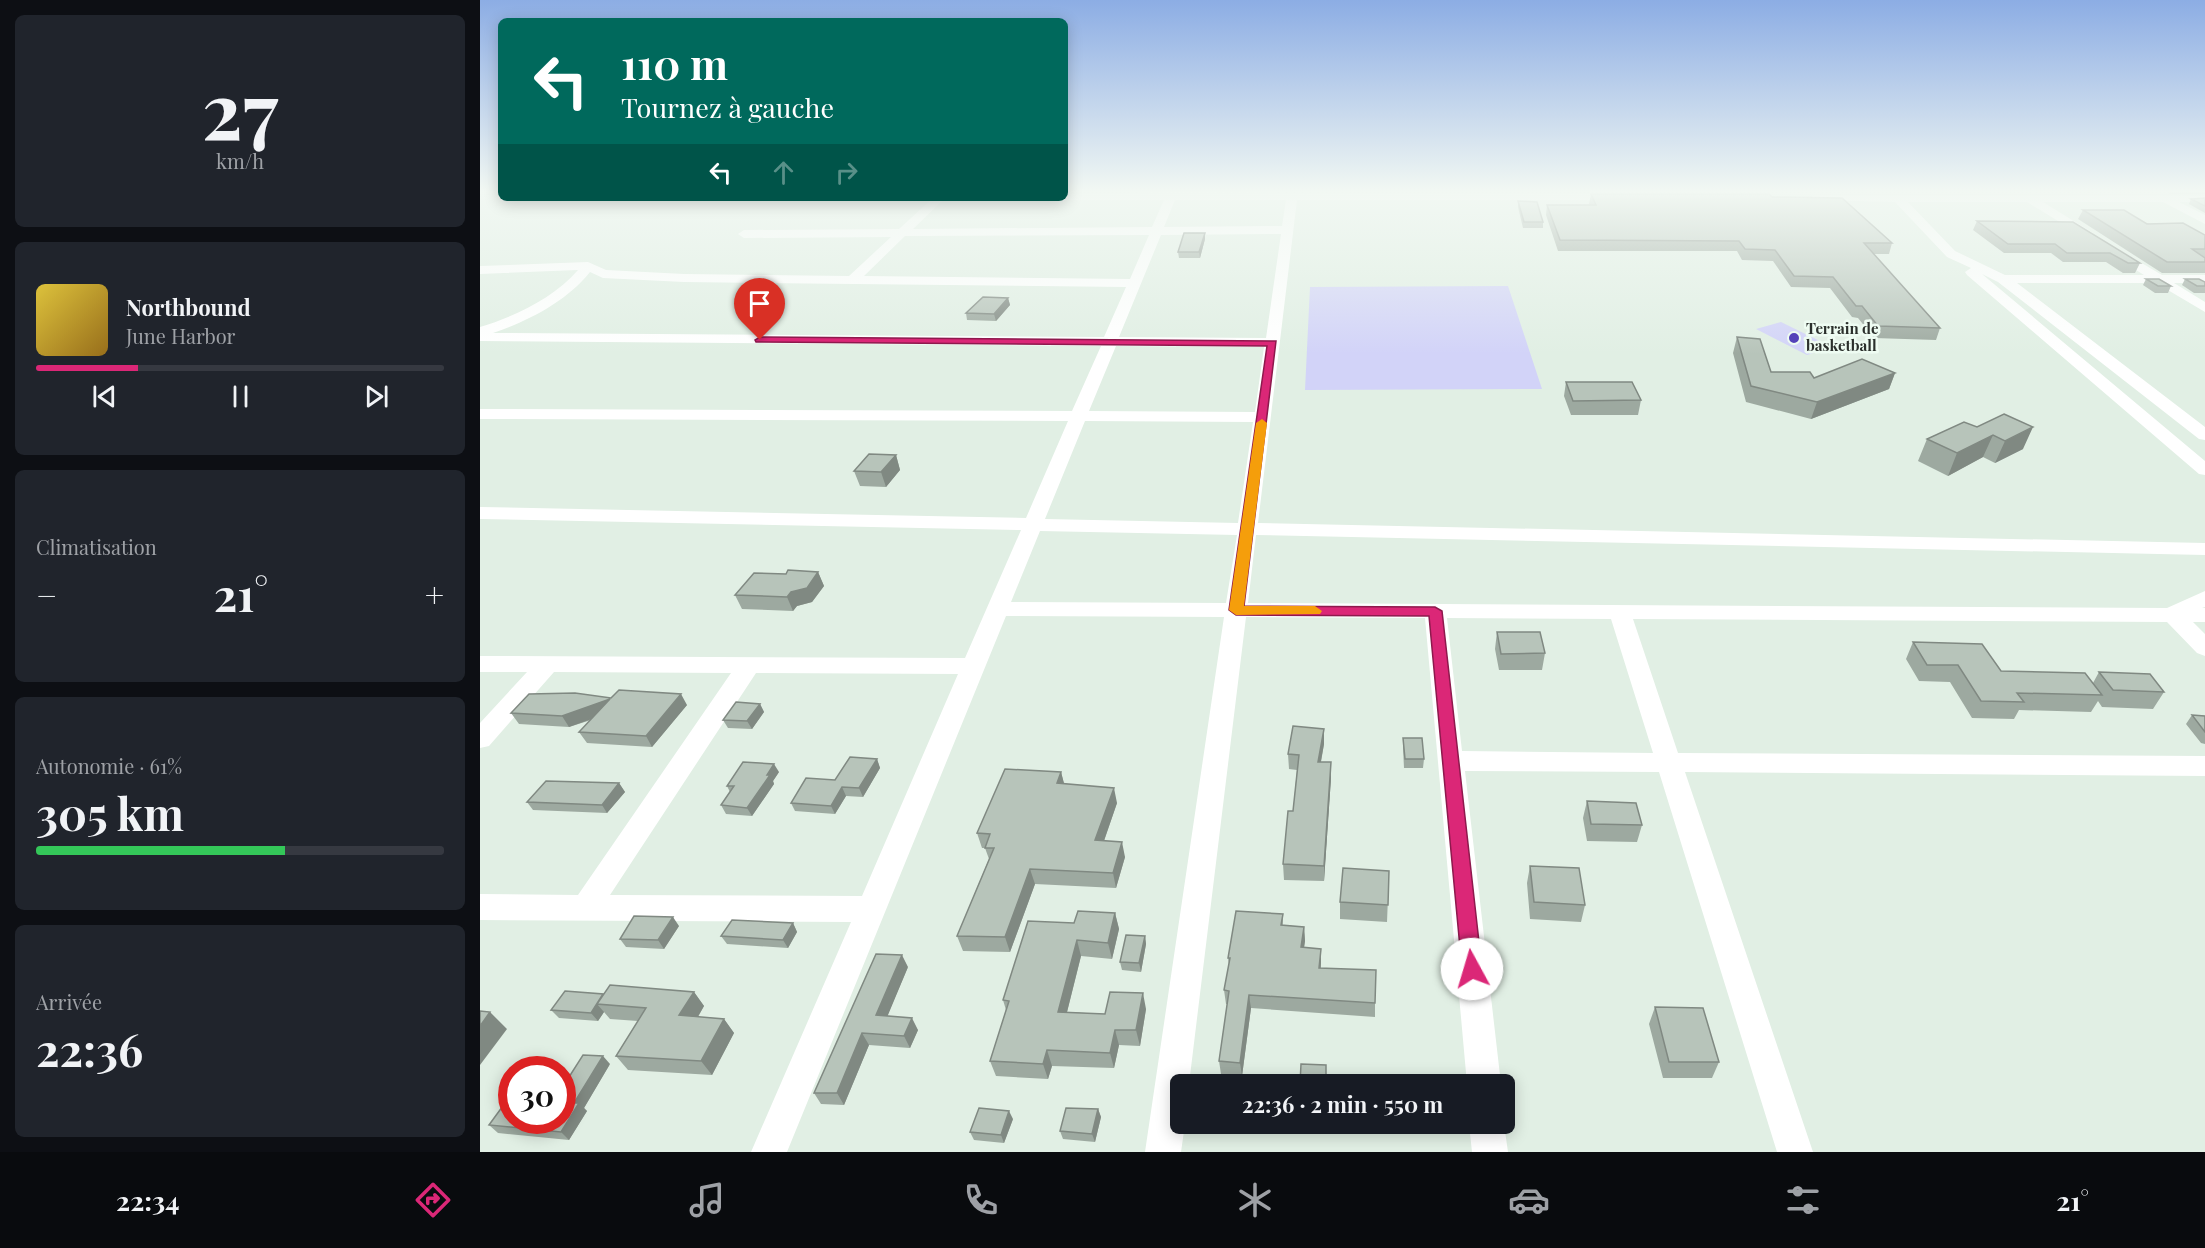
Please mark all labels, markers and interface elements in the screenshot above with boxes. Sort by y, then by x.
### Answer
text: 110 m [621,35,728,91]
icon: left [522,42,600,120]
text: 27 [202,56,278,160]
text: Tournez à gauche [621,89,834,125]
text: km/h [216,147,264,174]
icon: left [704,156,737,189]
icon: ahead [767,156,800,189]
icon: right [830,156,863,189]
pin [734,278,785,340]
icon: arrive [743,287,776,320]
text: Northbound [126,292,251,322]
place label: Terrain de basketball [1806,318,1879,355]
text: June Harbor [126,322,236,349]
marker: Terrain de basketball [1787,331,1801,345]
icon: previous [88,380,121,413]
icon: pause [224,380,257,413]
icon: next [360,380,393,413]
text: Climatisation [36,533,157,560]
text: 21° [214,563,268,623]
text: − [36,572,57,616]
text: + [425,572,444,616]
text: Autonomie · 61% [36,752,182,779]
text: 305 km [36,782,184,842]
position arrow [1440,937,1504,1001]
text: Arrivée [36,988,102,1015]
text: 22:36 [36,1018,143,1078]
speed limit sign: 30 [498,1056,576,1134]
text: 22:36 · 2 min · 550 m [1242,1089,1443,1119]
icon: directions [412,1179,454,1221]
icon: music [686,1179,728,1221]
icon: phone [960,1179,1002,1221]
icon: climate [1234,1179,1276,1221]
icon: car [1508,1179,1550,1221]
icon: filters [1782,1179,1824,1221]
text: 22:34 [116,1182,180,1218]
text: 21° [2056,1182,2089,1218]

